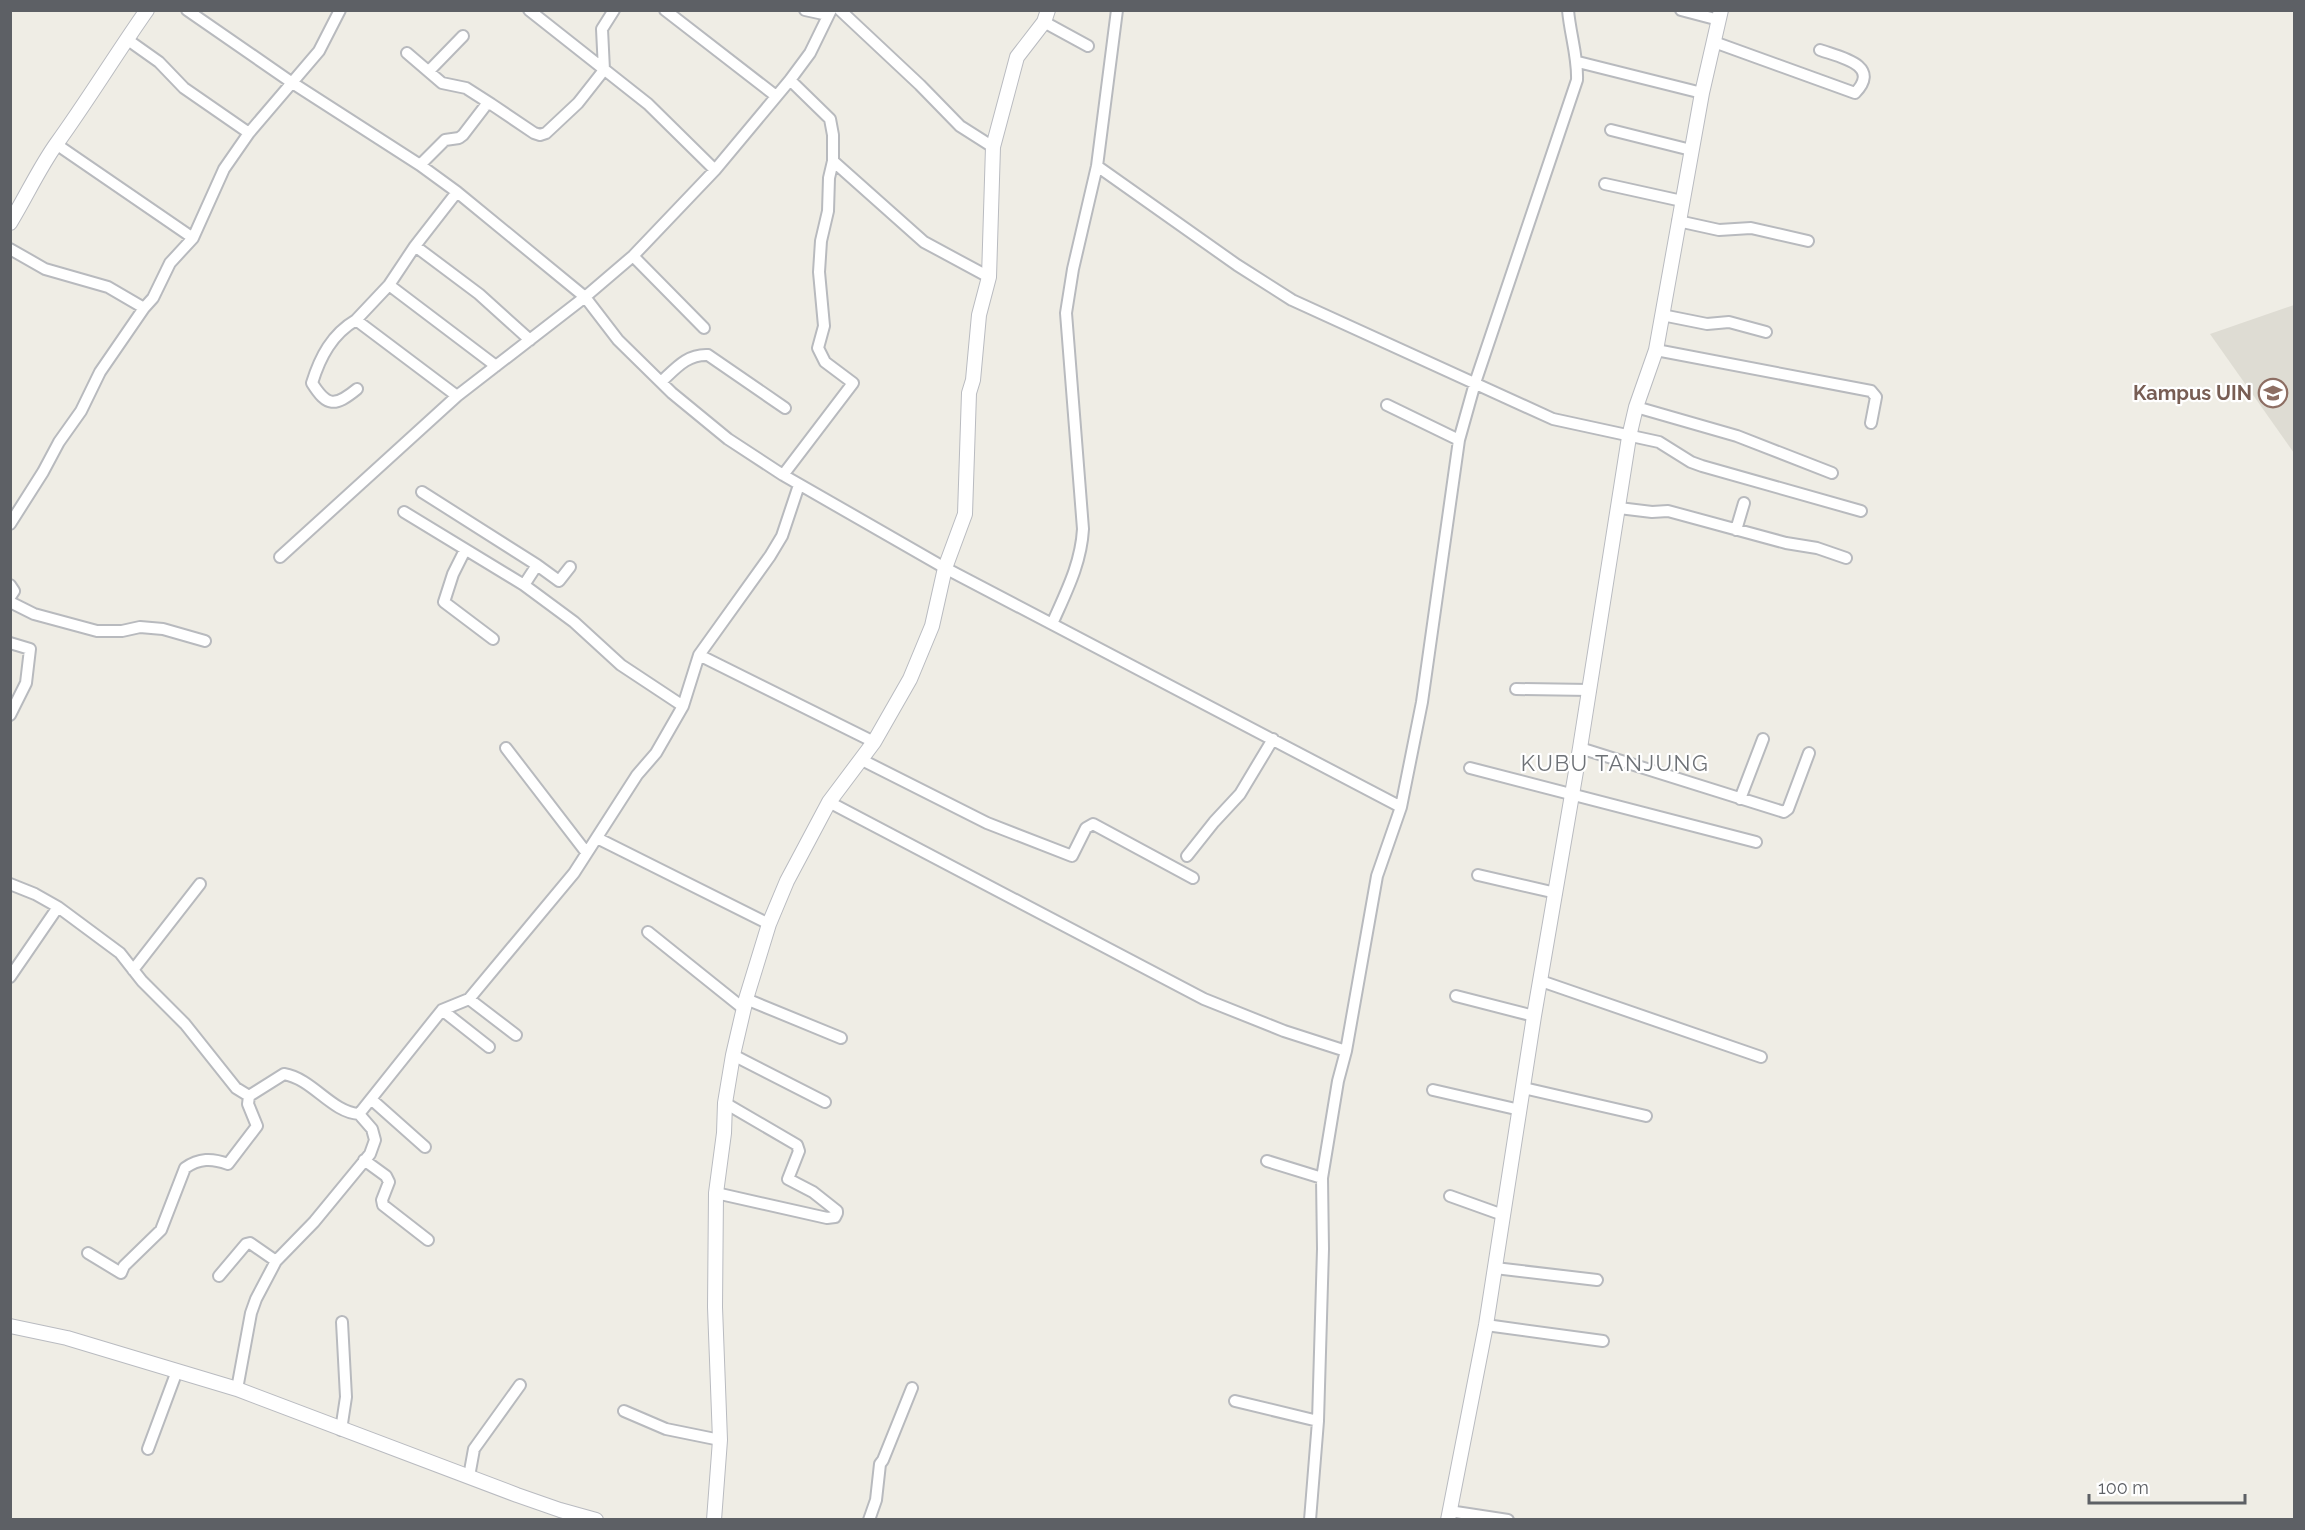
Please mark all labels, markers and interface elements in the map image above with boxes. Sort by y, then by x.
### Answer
school or university icon: Kampus UIN [2257,377,2289,409]
place label: Kampus UIN [2133,381,2252,405]
district label: KUBU TANJUNG [1521,750,1709,776]
scale bar [2089,1467,2245,1505]
text: 100 m [2098,1477,2149,1498]

